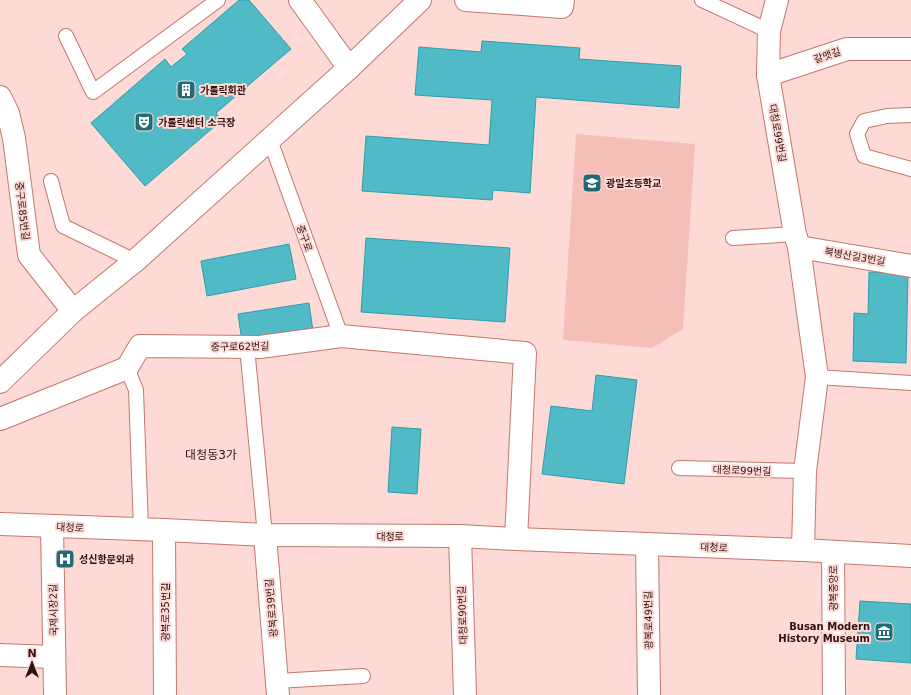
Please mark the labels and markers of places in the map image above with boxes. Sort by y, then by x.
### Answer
building icon: 가톨릭회관 [175,79,197,101]
place label: 가톨릭회관 [200,85,246,96]
theatre icon: 가톨릭센터 소극장 [133,111,155,133]
place label: 가톨릭센터 소극장 [158,117,235,128]
school or university icon: 광일초등학교 [581,172,603,194]
place label: 광일초등학교 [606,177,661,189]
hospital icon: 성신항문외과 [54,548,76,570]
place label: 성신항문외과 [79,553,134,565]
place label: Busan Modern History Museum [778,621,870,644]
museum icon: Busan Modern History Museum [873,621,895,643]

